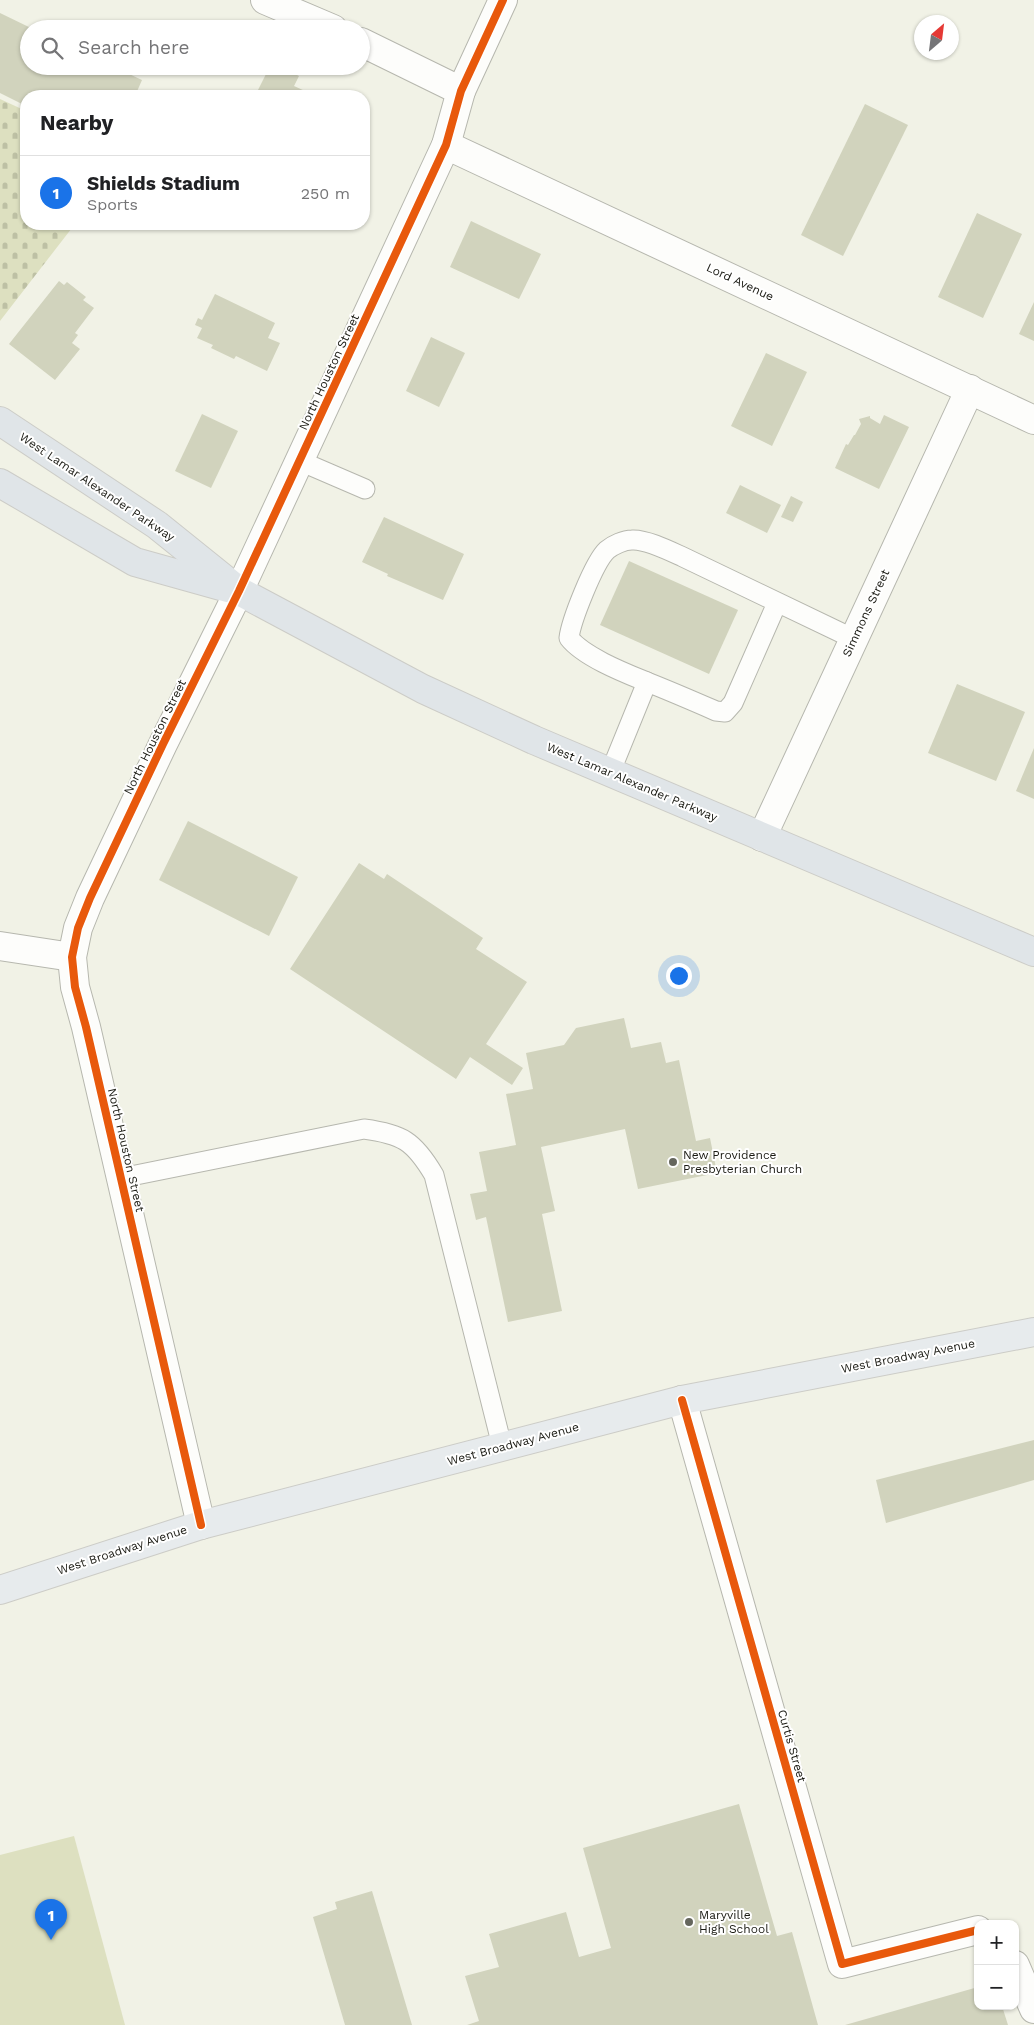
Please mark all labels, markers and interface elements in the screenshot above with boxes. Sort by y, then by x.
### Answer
north arrow [914,15,959,60]
search box [20,20,370,75]
icon: search [38,34,66,62]
text: Search here [78,36,189,59]
text: Nearby [40,110,113,135]
text: Shields Stadium [87,172,240,195]
text: 1 [53,184,59,203]
text: 250 m [301,184,350,203]
text: Sports [87,195,138,214]
street label: Lord Avenue [704,260,776,304]
street label: North Houston Street [296,312,362,432]
street label: West Lamar Alexander Parkway [17,430,178,545]
street label: Simmons Street [840,567,892,659]
street label: North Houston Street [121,677,189,797]
street label: West Lamar Alexander Parkway [544,740,720,825]
your location [666,963,692,989]
street label: North Houston Street [105,1087,147,1213]
place label: New Providence Presbyterian Church [683,1148,802,1176]
marker: New Providence Presbyterian Church [667,1156,679,1168]
street label: West Broadway Avenue [840,1336,976,1376]
street label: West Broadway Avenue [446,1420,580,1468]
street label: West Broadway Avenue [55,1522,189,1578]
street label: Curtis Street [775,1708,809,1784]
pin: 1 [35,1899,67,1940]
place label: Maryville High School [699,1908,769,1936]
marker: Maryville High School [683,1916,695,1928]
map controls [974,1920,1019,2010]
button: + [974,1920,1019,1965]
button: − [974,1965,1019,2010]

